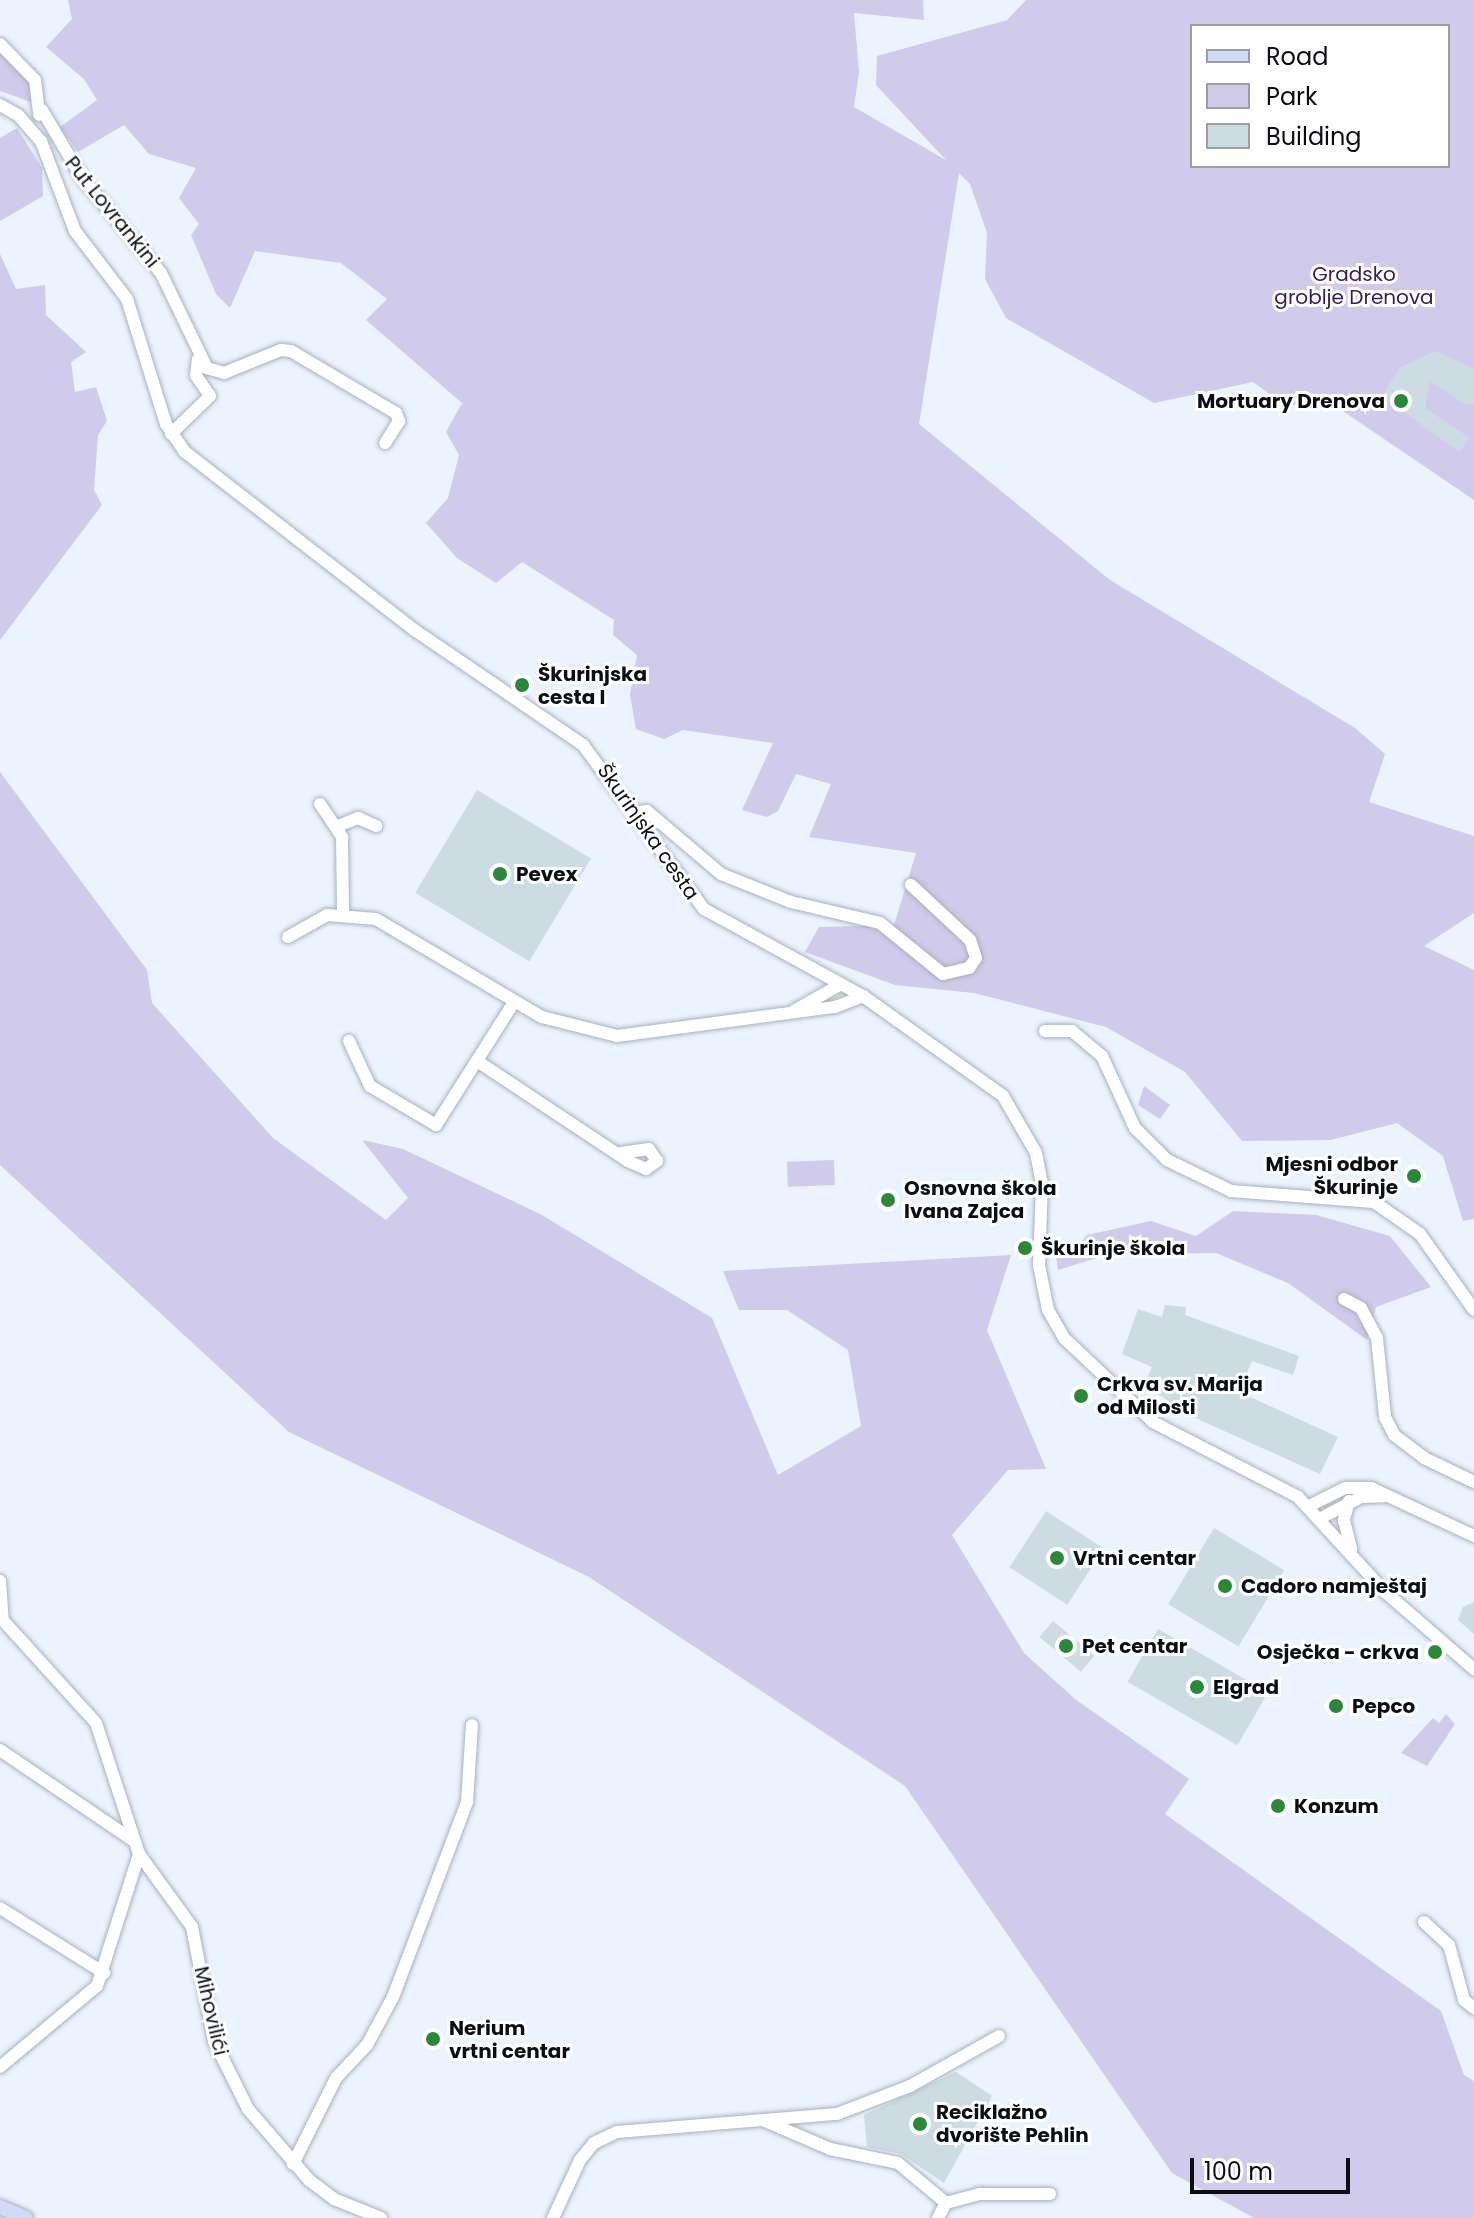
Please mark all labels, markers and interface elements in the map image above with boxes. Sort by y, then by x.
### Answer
legend [1190,24,1450,168]
text: Road [1266,40,1328,73]
text: Park [1266,80,1317,113]
text: Building [1266,120,1362,153]
street label: Put Lovrankini [60,151,164,273]
park label: Gradsko groblje Drenova [1274,262,1434,309]
place label: Mortuary Drenova [1197,389,1385,413]
marker: Mortuary Drenova [1392,392,1410,410]
place label: Škurinjska cesta I [538,662,647,709]
marker: Škurinjska cesta I [513,676,531,694]
street label: Škurinjska cesta [592,759,704,905]
place label: Pevex [516,862,577,886]
marker: Pevex [491,865,509,883]
place label: Mjesni odbor Škurinje [1265,1152,1398,1199]
marker: Mjesni odbor Škurinje [1405,1167,1423,1185]
place label: Osnovna škola Ivana Zajca [904,1176,1057,1223]
marker: Osnovna škola Ivana Zajca [879,1191,897,1209]
place label: Škurinje škola [1041,1236,1185,1260]
marker: Škurinje škola [1016,1239,1034,1257]
place label: Crkva sv. Marija od Milosti [1097,1372,1263,1419]
marker: Crkva sv. Marija od Milosti [1072,1387,1090,1405]
place label: Vrtni centar [1073,1546,1196,1570]
marker: Vrtni centar [1048,1549,1066,1567]
place label: Cadoro namještaj [1241,1574,1427,1598]
marker: Cadoro namještaj [1216,1577,1234,1595]
place label: Pet centar [1082,1634,1187,1658]
marker: Pet centar [1057,1637,1075,1655]
place label: Osječka - crkva [1257,1640,1419,1664]
marker: Osječka - crkva [1426,1643,1444,1661]
place label: Elgrad [1213,1675,1279,1699]
marker: Elgrad [1188,1678,1206,1696]
place label: Pepco [1352,1694,1415,1718]
marker: Pepco [1327,1697,1345,1715]
place label: Konzum [1294,1794,1379,1818]
marker: Konzum [1269,1797,1287,1815]
street label: Mihovilići [189,1964,233,2058]
place label: Nerium vrtni centar [449,2016,570,2063]
marker: Nerium vrtni centar [424,2030,442,2048]
place label: Reciklažno dvorište Pehlin [936,2100,1089,2147]
marker: Reciklažno dvorište Pehlin [911,2115,929,2133]
scale bar [1194,2142,1354,2192]
text: 100 m [1204,2155,1273,2188]

